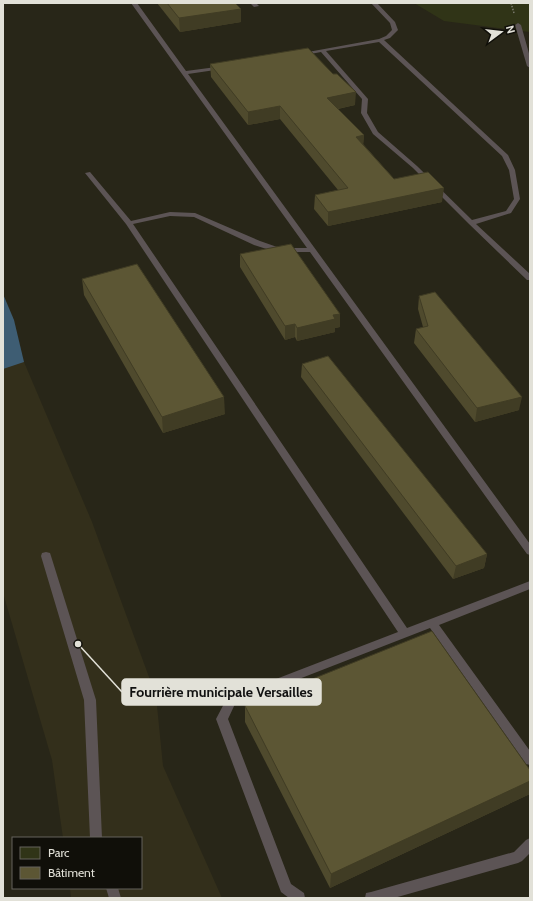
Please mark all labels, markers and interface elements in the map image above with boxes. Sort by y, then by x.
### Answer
north arrow [481,12,521,52]
text: N [503,24,518,35]
callout: Fourrière municipale Versailles [122,679,321,705]
text: Fourrière municipale Versailles [129,683,313,701]
legend [12,837,142,889]
text: Parc [48,845,70,860]
text: Bâtiment [48,865,95,880]

